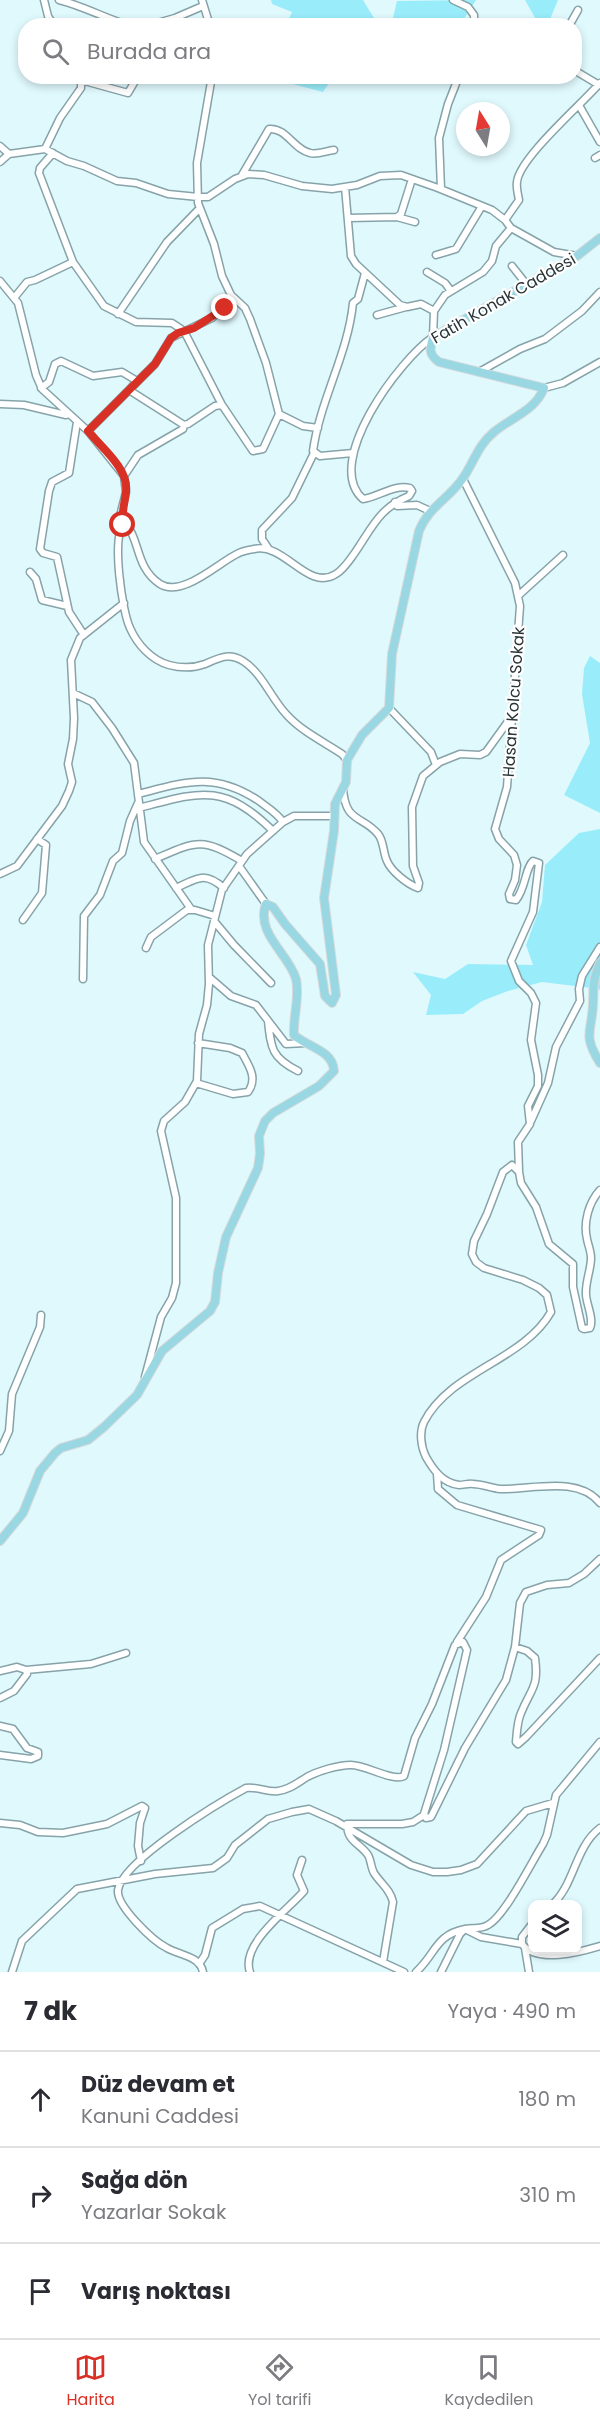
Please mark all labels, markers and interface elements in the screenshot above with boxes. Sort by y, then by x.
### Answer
search box [18,18,582,84]
icon: search [39,35,72,68]
text: Burada ara [87,36,211,67]
north arrow [456,102,510,156]
street label: Fatih Konak Caddesi [427,248,580,349]
route end [211,294,237,320]
route start [109,511,135,537]
street label: Hasan Kolcu Sokak [497,625,530,778]
map controls [528,1900,582,1954]
button: layers [528,1900,582,1954]
text: 7 dk [24,1993,77,2029]
text: Yaya · 490 m [447,1997,576,2025]
text: Düz devam et [81,2069,235,2100]
icon: ahead [24,2083,57,2116]
text: 180 m [518,2085,576,2113]
text: Kanuni Caddesi [81,2102,239,2130]
text: Sağa dön [81,2165,188,2196]
icon: right [24,2179,57,2212]
text: 310 m [519,2181,576,2209]
text: Yazarlar Sokak [81,2198,226,2226]
icon: arrive [24,2275,57,2308]
text: Varış noktası [81,2276,231,2307]
tab: Harita [67,2351,115,2412]
tab: Yol tarifi [248,2351,311,2412]
tab: Kaydedilen [444,2351,533,2412]

